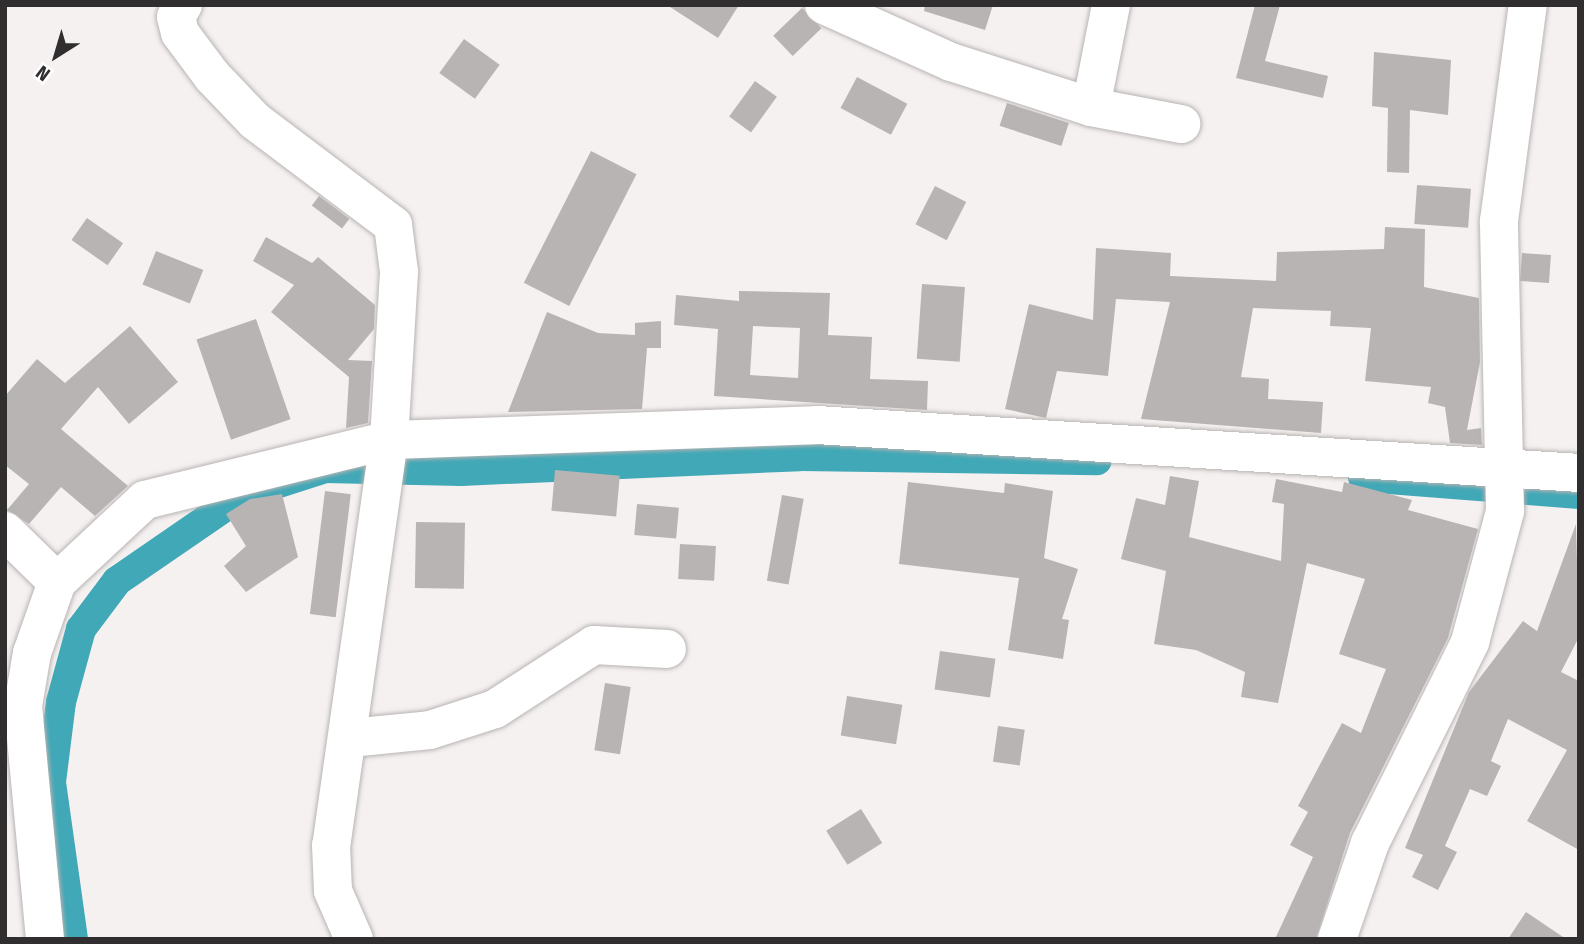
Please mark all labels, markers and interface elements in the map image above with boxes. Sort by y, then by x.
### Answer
north arrow [21,21,91,91]
text: N [32,61,55,86]

